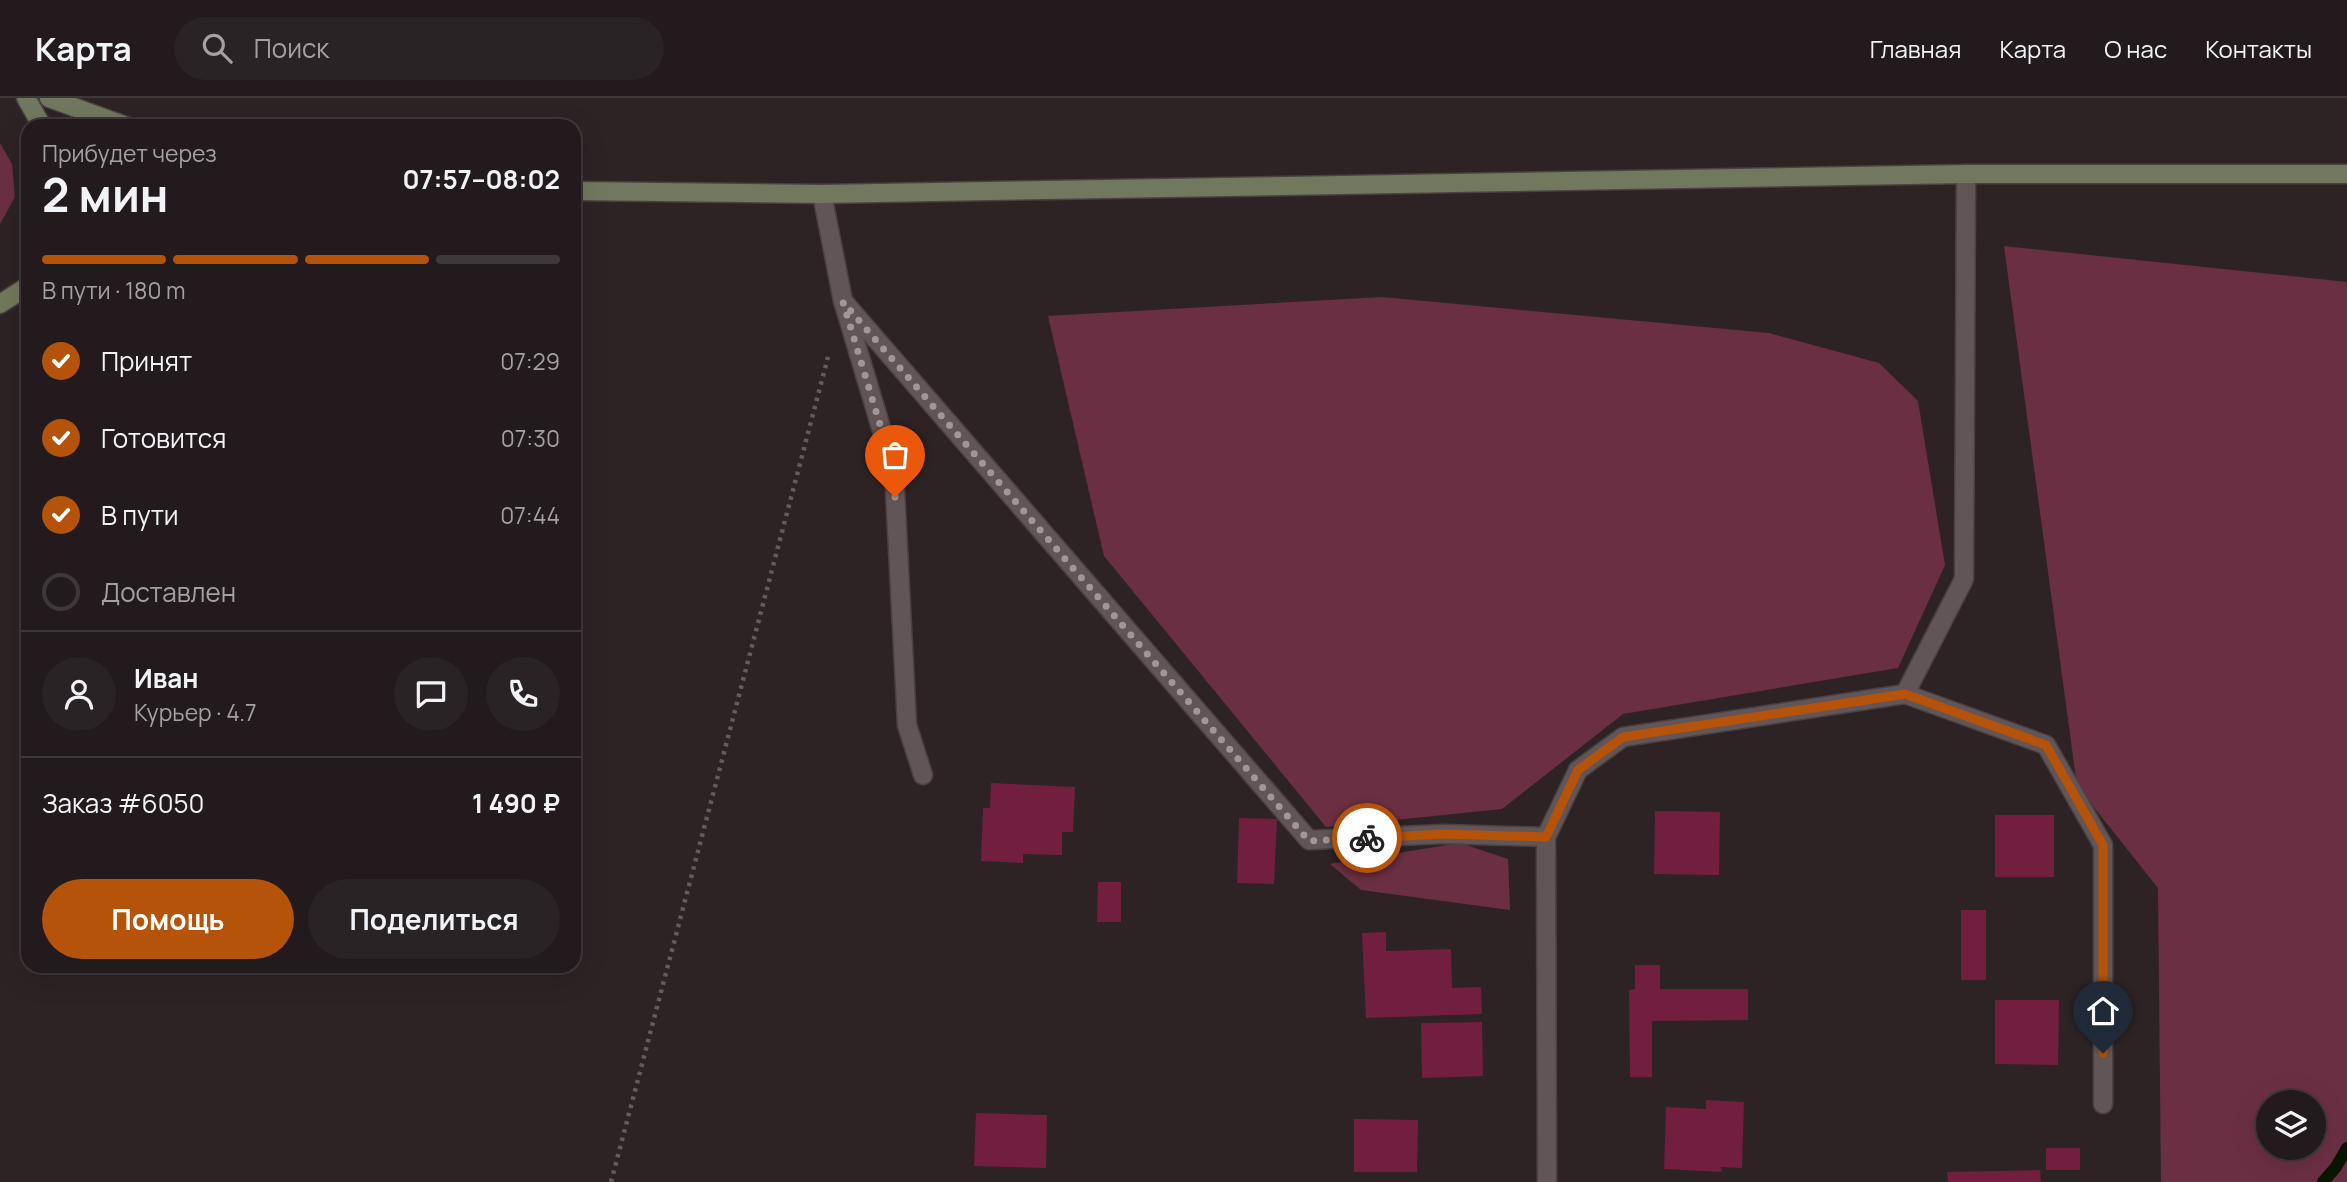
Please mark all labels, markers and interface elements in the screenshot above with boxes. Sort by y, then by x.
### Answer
search box [174,17,664,80]
text: Карта [35,26,132,71]
icon: search [198,29,236,67]
text: Поиск [254,30,329,66]
text: Главная [1870,32,1961,65]
text: Карта [1999,32,2066,65]
text: О нас [2104,32,2167,65]
text: Контакты [2205,32,2312,65]
text: Прибудет через [42,137,217,169]
text: 07:57–08:02 [403,161,560,197]
text: 2 мин [42,163,169,226]
text: В пути · 180 m [42,274,186,306]
icon: check [42,342,80,380]
text: Принят [101,343,192,379]
text: 07:29 [500,345,560,377]
icon: check [42,419,80,457]
text: Готовится [101,420,226,456]
text: 07:30 [501,422,560,454]
pin [865,425,925,497]
icon: bag [876,436,914,474]
icon: check [42,496,80,534]
text: В пути [101,497,179,533]
text: 07:44 [500,499,560,531]
text: Доставлен [101,574,236,610]
button: person [42,657,116,731]
button: chat [394,657,468,731]
button: phone [486,657,560,731]
text: Иван [134,660,198,696]
text: Курьер · 4.7 [134,696,257,728]
text: Заказ #6050 [42,785,204,821]
text: 1 490 ₽ [472,785,560,821]
courier [1332,803,1402,873]
icon: bike [1348,819,1386,857]
button: Помощь [42,879,294,959]
button: Поделиться [308,879,560,959]
pin [2073,981,2133,1053]
icon: home [2084,992,2122,1030]
map controls [2256,1090,2326,1160]
button: layers [2256,1090,2326,1160]

